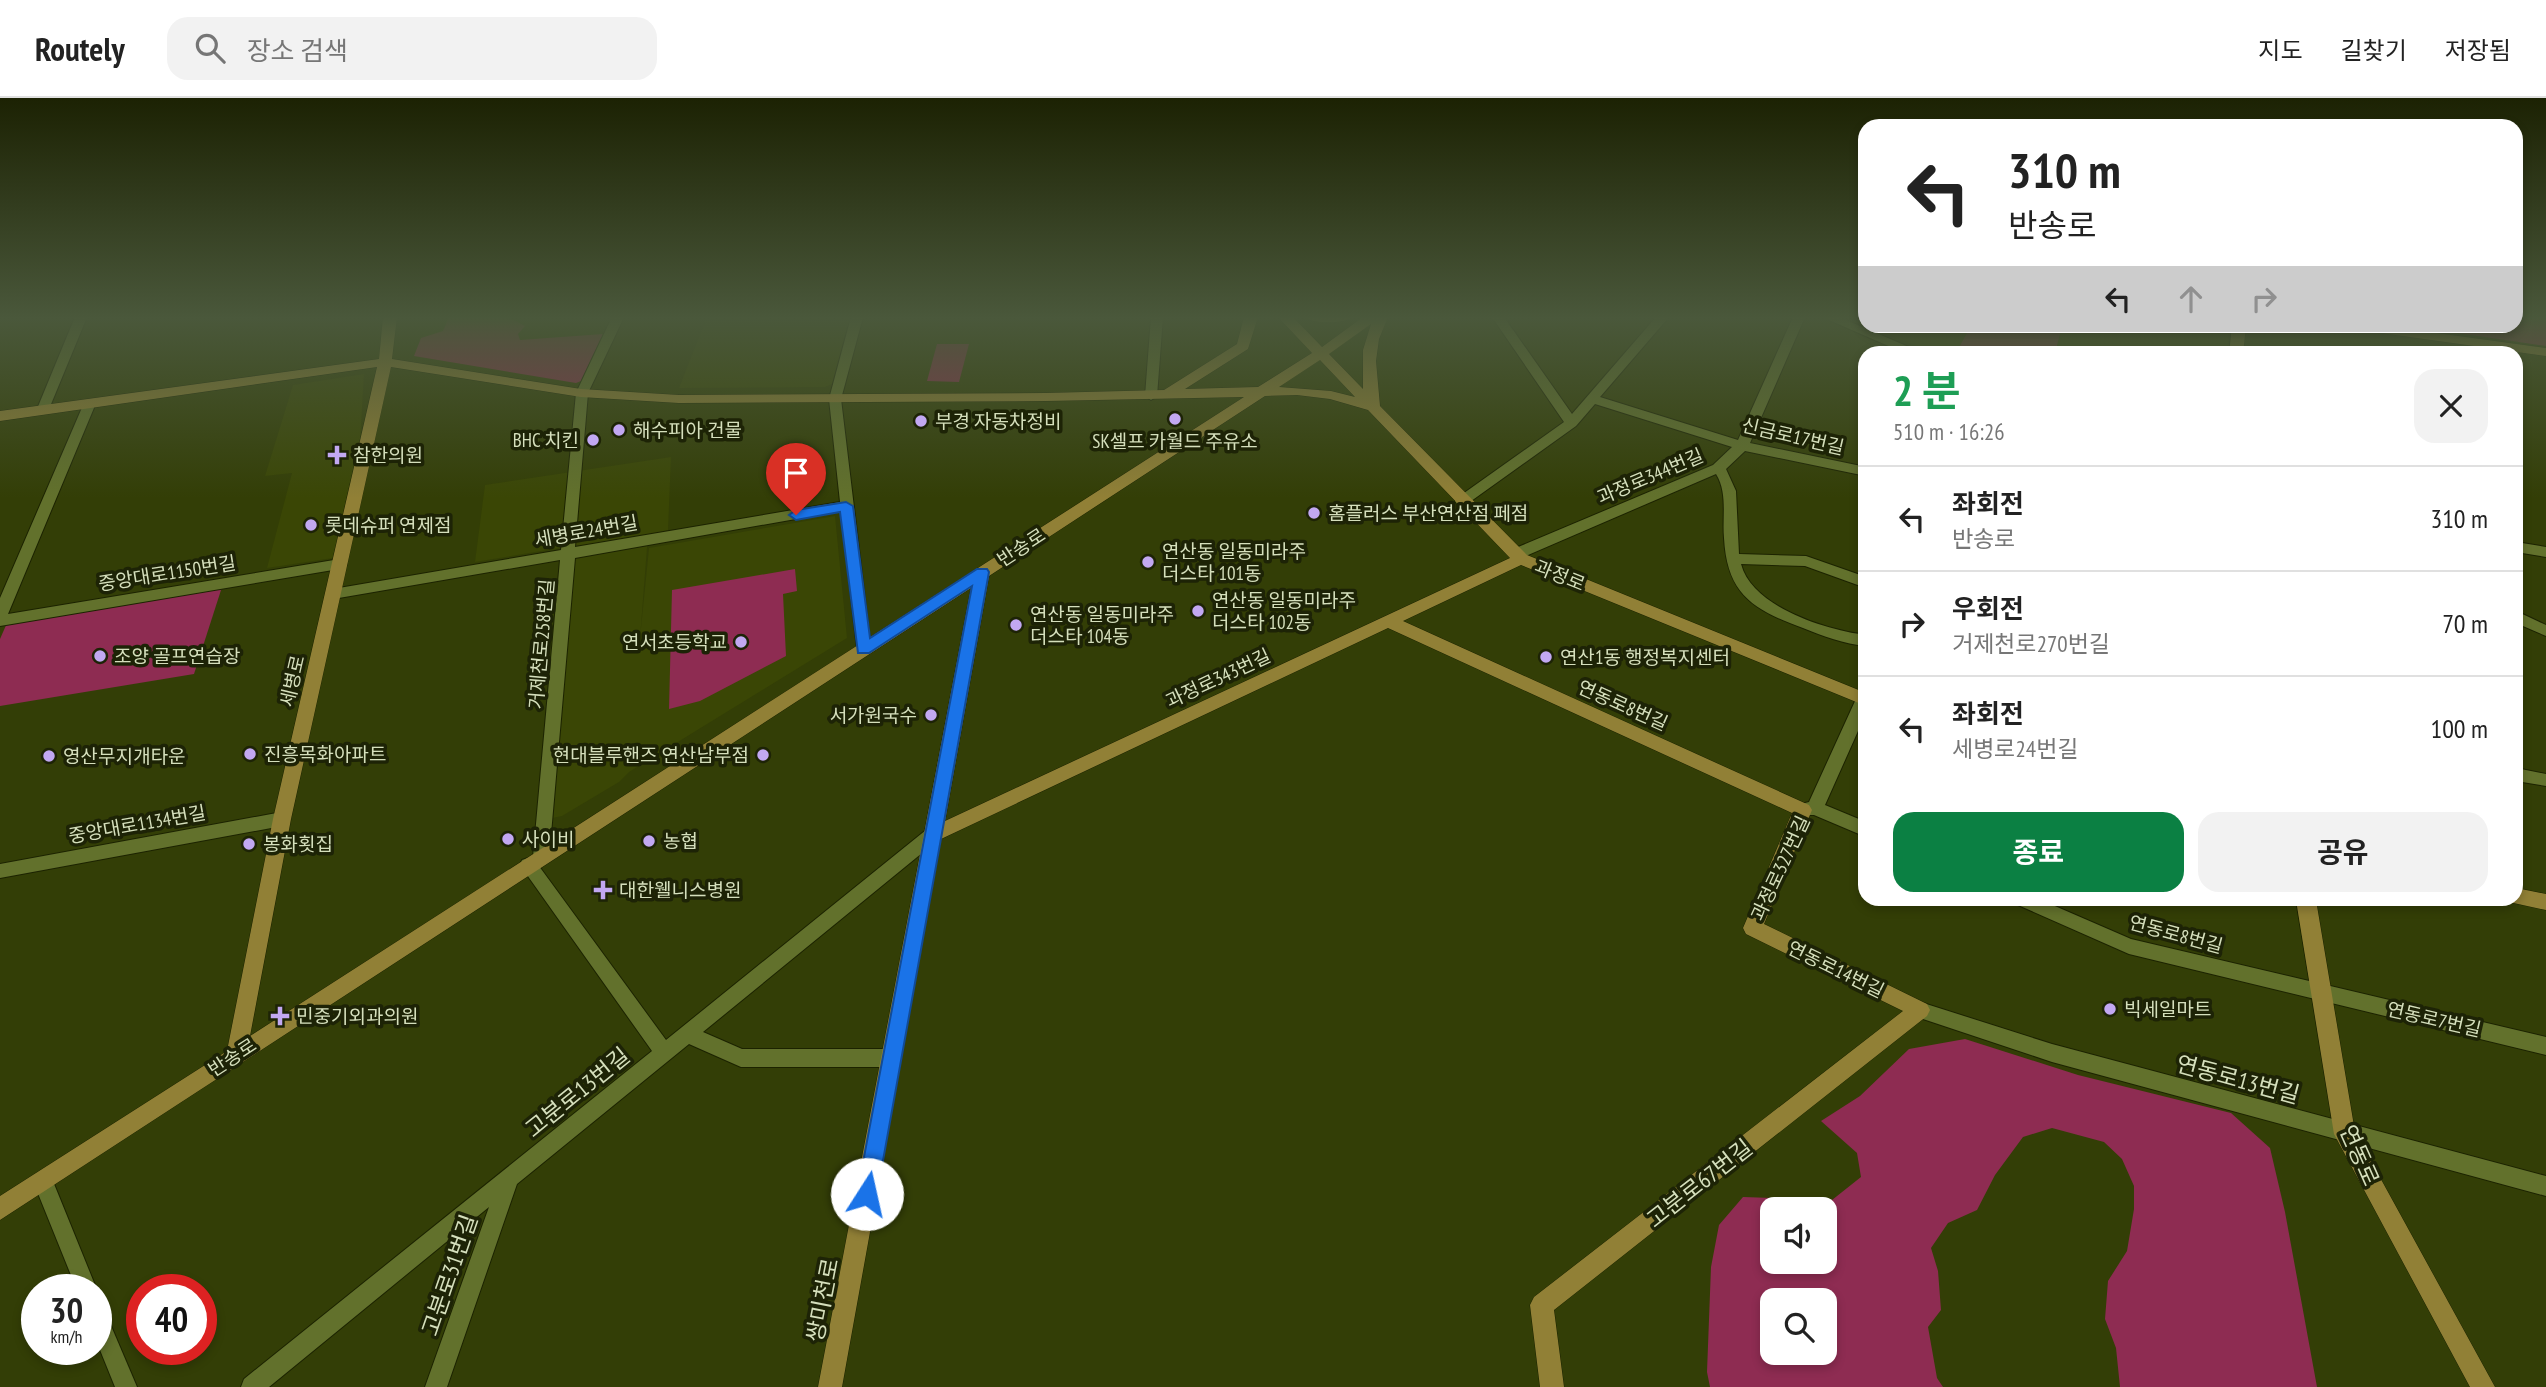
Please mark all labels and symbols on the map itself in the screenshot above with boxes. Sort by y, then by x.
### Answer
place label: 부경 자동차정비 [935,409,1061,433]
marker: SK셀프 카월드 주유소 [1167,411,1183,427]
marker: 부경 자동차정비 [913,413,929,429]
street label: 신금로17번길 [1739,413,1847,459]
place label: 해수피아 건물 [633,418,742,442]
marker: 해수피아 건물 [611,422,627,438]
place label: BHC 치킨 [513,428,579,452]
place label: SK셀프 카월드 주유소 [1092,429,1258,453]
marker: BHC 치킨 [585,432,601,448]
place label: 참한의원 [353,443,423,467]
pin [766,443,826,515]
street label: 과정로344번길 [1593,443,1707,509]
marker: 참한의원 [327,445,347,465]
place label: 홈플러스 부산연산점 페점 [1328,501,1528,525]
marker: 홈플러스 부산연산점 페점 [1306,505,1322,521]
street label: 세병로24번길 [532,510,640,552]
place label: 롯데슈퍼 연제점 [325,513,451,537]
marker: 롯데슈퍼 연제점 [303,517,319,533]
street label: 반송로 [992,523,1050,571]
place label: 연산동 일동미라주 더스타 101동 [1162,539,1306,585]
street label: 중앙대로1150번길 [96,550,238,596]
marker: 연산동 일동미라주 더스타 101동 [1140,554,1156,570]
street label: 과정로 [1531,554,1589,596]
street label: 거제천로258번길 [523,578,559,710]
place label: 연산동 일동미라주 더스타 102동 [1212,588,1356,634]
place label: 연산동 일동미라주 더스타 104동 [1030,602,1174,648]
marker: 연산동 일동미라주 더스타 102동 [1190,603,1206,619]
marker: 연산동 일동미라주 더스타 104동 [1008,617,1024,633]
place label: 연서초등학교 [622,630,727,654]
marker: 연서초등학교 [733,634,749,650]
street label: 과정로343번길 [1162,643,1274,713]
place label: 조양 골프연습장 [114,644,240,668]
place label: 연산1동 행정복지센터 [1560,645,1730,669]
marker: 조양 골프연습장 [92,648,108,664]
marker: 연산1동 행정복지센터 [1538,649,1554,665]
street label: 세병로 [274,653,310,709]
street label: 연동로8번길 [1574,675,1672,735]
place label: 서가원국수 [830,703,917,727]
marker: 서가원국수 [923,707,939,723]
place label: 진흥목화아파트 [264,742,386,766]
place label: 현대블루핸즈 연산남부점 [553,743,749,767]
place label: 영산무지개타운 [63,744,185,768]
marker: 진흥목화아파트 [242,746,258,762]
marker: 현대블루핸즈 연산남부점 [755,747,771,763]
marker: 영산무지개타운 [41,748,57,764]
street label: 중앙대로1134번길 [66,800,208,848]
street label: 과정로327번길 [1745,812,1815,924]
place label: 사이비 [522,827,574,851]
place label: 농협 [663,829,698,853]
marker: 사이비 [500,831,516,847]
place label: 봉화횟집 [263,832,333,856]
marker: 농협 [641,833,657,849]
marker: 봉화횟집 [241,836,257,852]
place label: 대한웰니스병원 [619,878,741,902]
marker: 대한웰니스병원 [593,880,613,900]
street label: 연동로8번길 [2127,910,2225,958]
street label: 연동로14번길 [1784,935,1888,1003]
place label: 빅세일마트 [2124,997,2211,1021]
street label: 연동로7번길 [2385,997,2483,1041]
marker: 빅세일마트 [2102,1001,2118,1017]
place label: 민중기외과의원 [296,1004,418,1028]
marker: 민중기외과의원 [270,1006,290,1026]
street label: 반송로 [203,1033,261,1081]
street label: 고분로13번길 [519,1041,635,1143]
street label: 연동로13번길 [2173,1049,2303,1109]
street label: 연동로 [2334,1120,2386,1190]
street label: 고분로67번길 [1640,1133,1758,1233]
position arrow [830,1157,904,1231]
street label: 고분로31번길 [415,1210,483,1340]
street label: 쌍미천로 [800,1256,844,1344]
speed limit sign: 40 [126,1274,217,1365]

